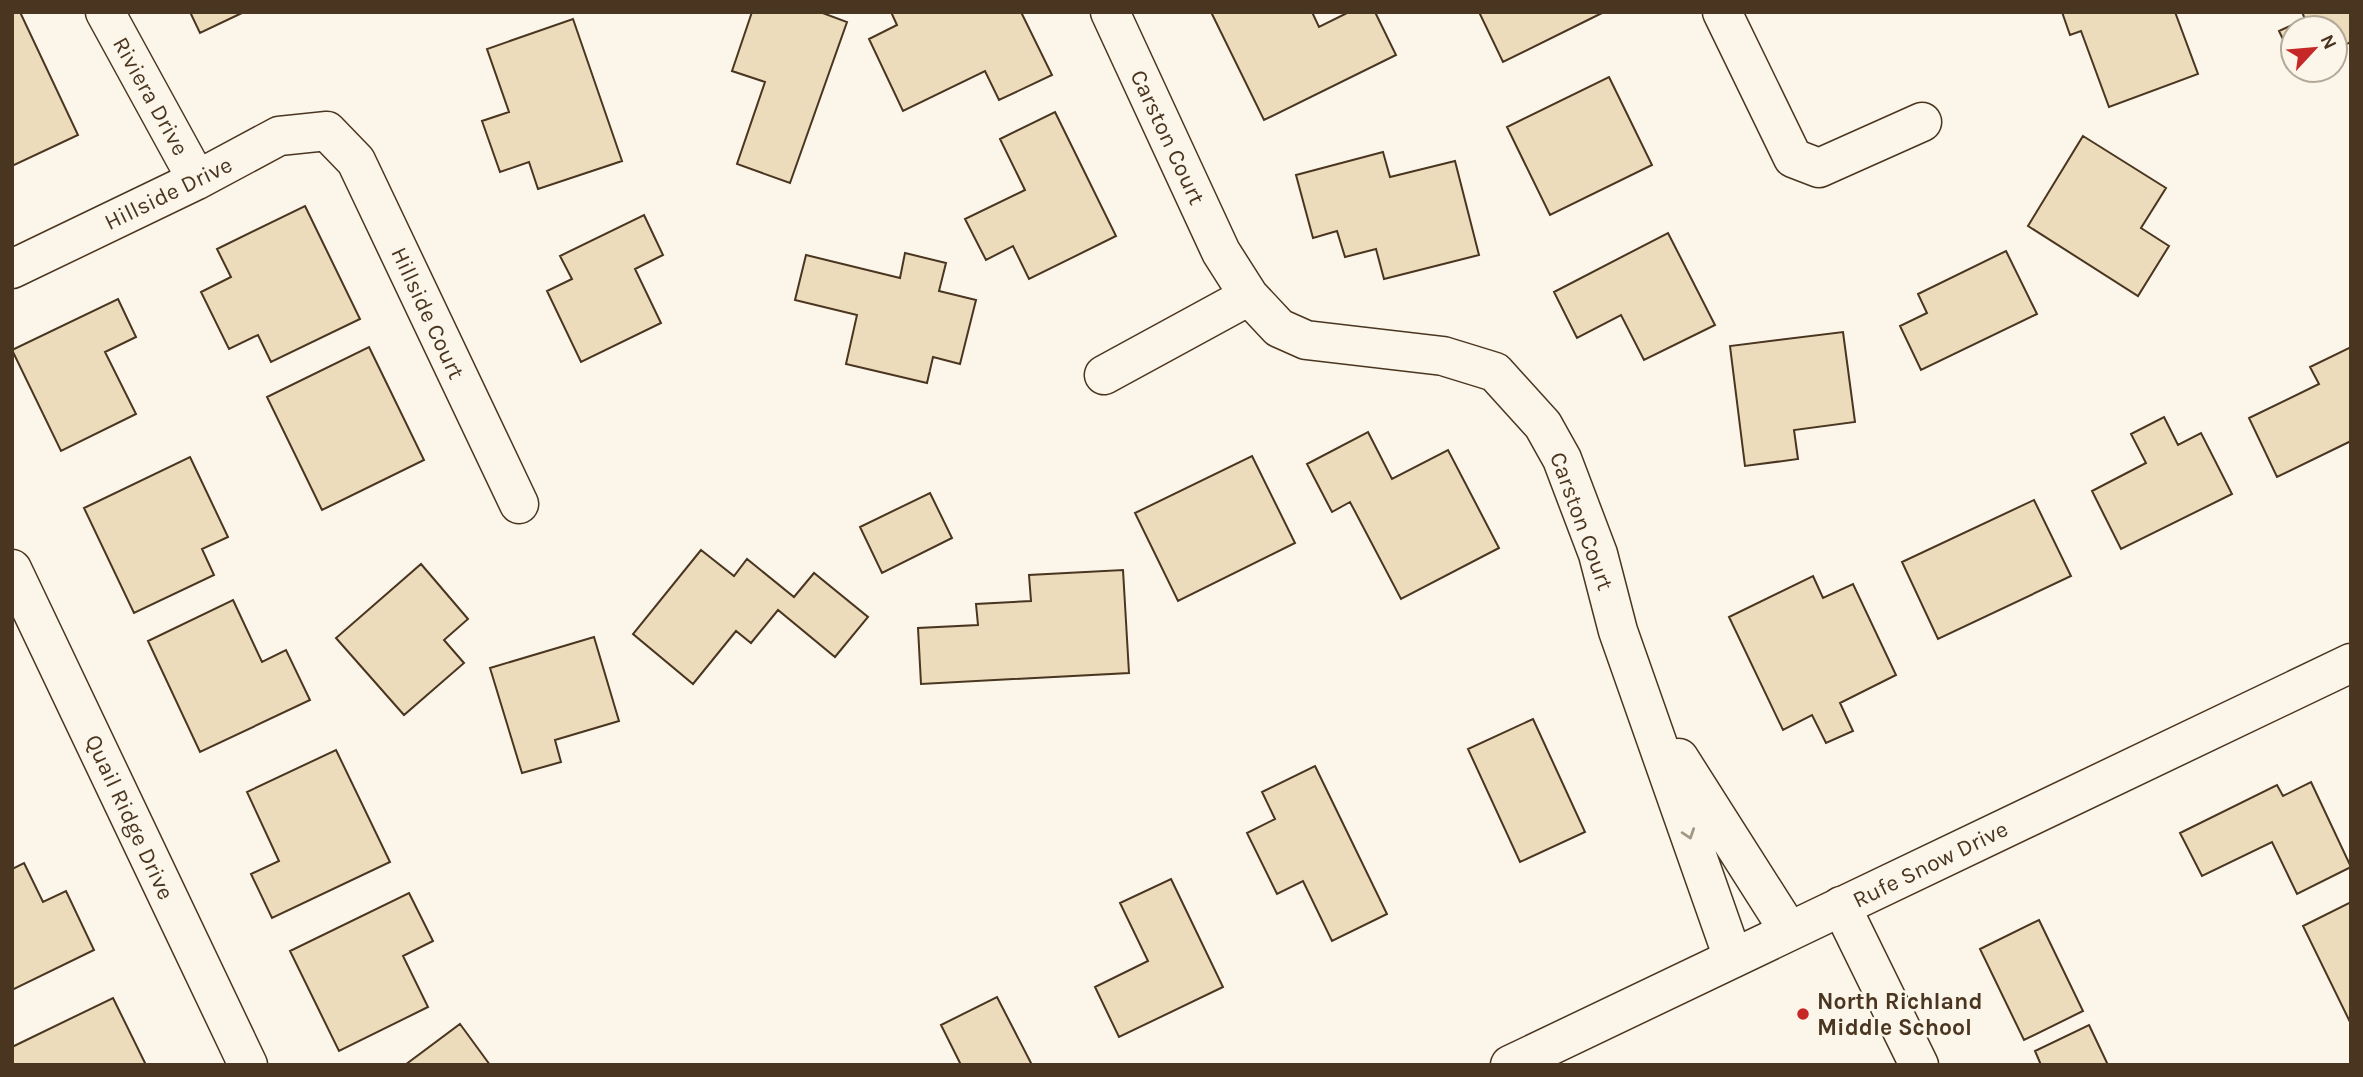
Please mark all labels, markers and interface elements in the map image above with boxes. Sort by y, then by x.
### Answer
north arrow [2279,14,2349,84]
text: N [2316,31,2341,53]
street label: Riviera Drive [107,32,194,160]
street label: Carston Court [1125,66,1211,209]
street label: Hillside Drive [100,151,236,236]
street label: Hillside Court [385,243,470,384]
street label: Carston Court [1544,448,1619,594]
street label: Quail Ridge Drive [80,730,180,904]
street label: Rufe Snow Drive [1848,815,2012,914]
one-way arrow [1681,827,1695,839]
place label: North Richland Middle School [1817,988,1983,1041]
marker: North Richland Middle School [1795,1006,1811,1022]

